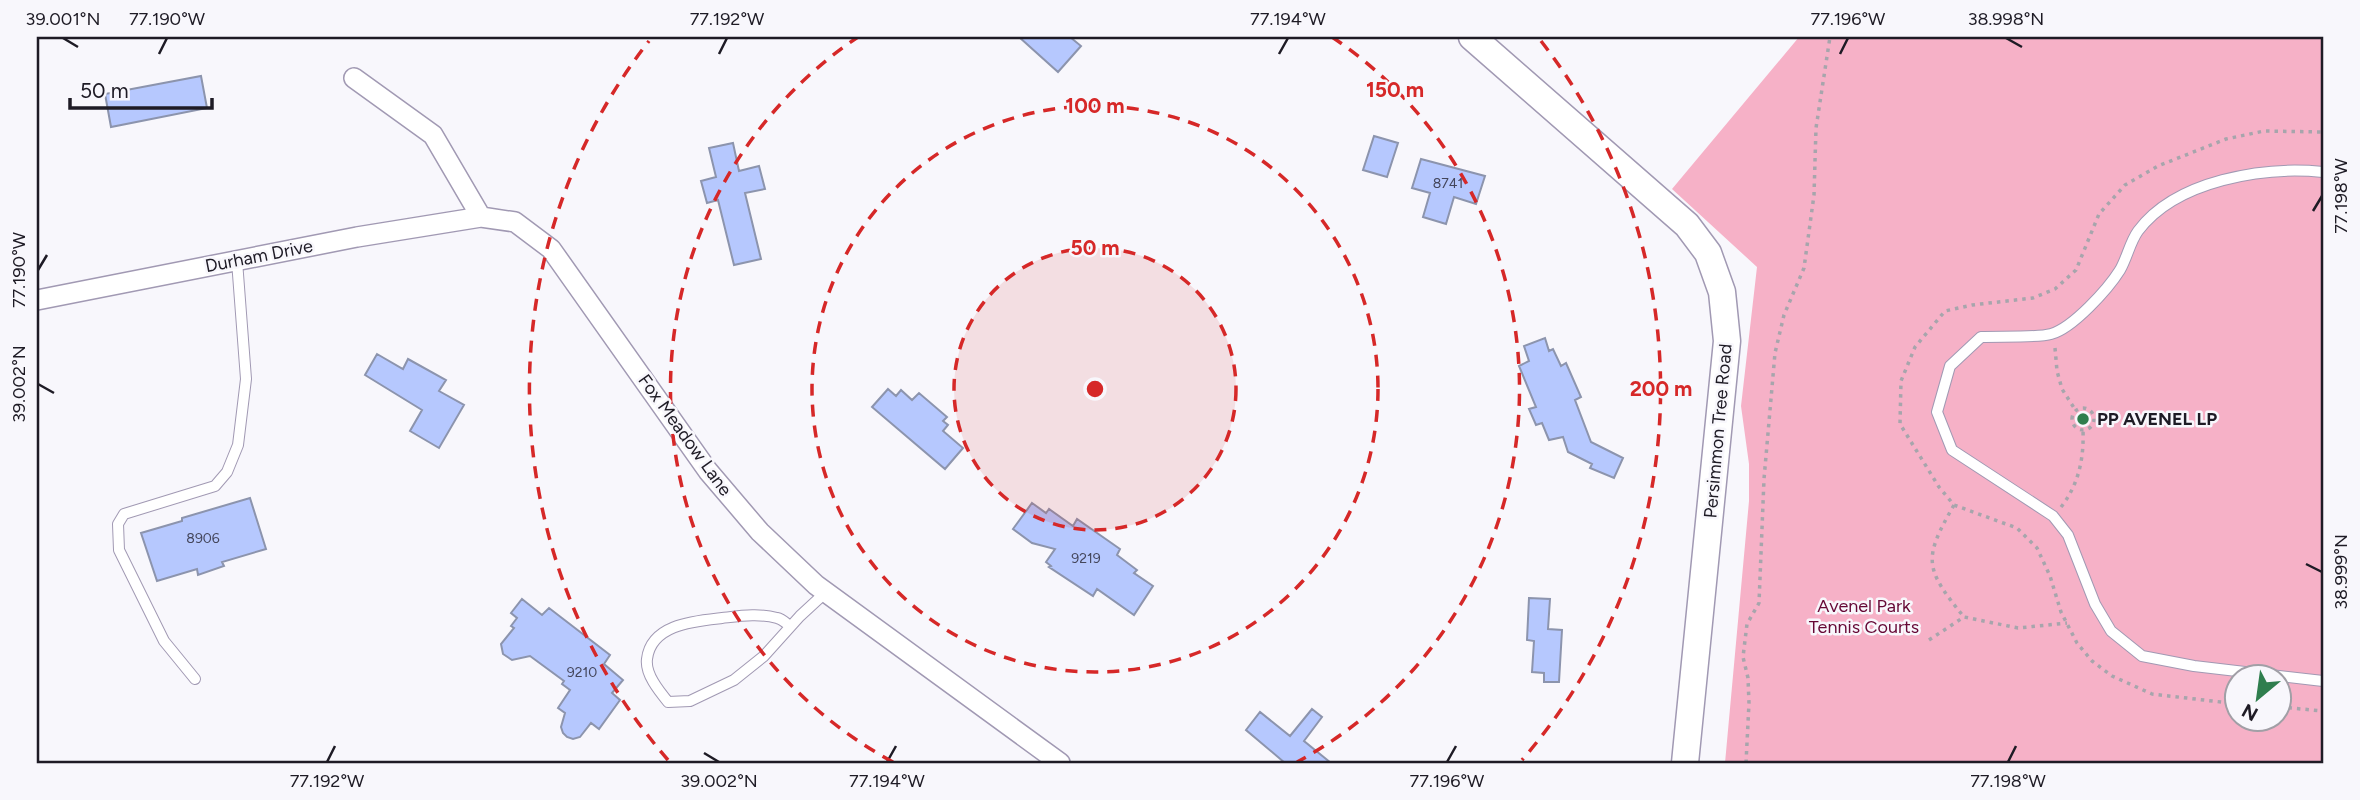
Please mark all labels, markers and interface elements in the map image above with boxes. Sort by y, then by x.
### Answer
text: 39.001°N [26,8,100,30]
text: 77.190°W [129,8,206,30]
text: 77.192°W [690,8,765,30]
text: 77.194°W [1250,8,1327,30]
text: 77.196°W [1811,8,1886,30]
text: 38.998°N [1968,8,2044,30]
scale bar [70,66,212,110]
text: 150 m [1366,77,1424,102]
text: 50 m [80,78,129,103]
text: 100 m [1065,93,1125,118]
text: 77.198°W [2330,157,2352,234]
house number: 8741 [1433,175,1463,192]
text: 77.190°W [8,231,30,308]
street label: Durham Drive [203,235,315,277]
text: 50 m [1070,235,1120,260]
street label: Persimmon Tree Road [1699,343,1737,519]
text: 39.002°N [8,345,30,423]
street label: Fox Meadow Lane [633,370,737,500]
text: 200 m [1630,376,1692,401]
centre of rings [1083,377,1107,401]
place label: PP AVENEL LP [2097,408,2217,430]
marker: PP AVENEL LP [2075,411,2091,427]
house number: 8906 [186,530,220,547]
text: 38.999°N [2330,534,2352,610]
house number: 9219 [1071,550,1101,567]
park label: Avenel Park Tennis Courts [1809,595,1919,638]
house number: 9210 [567,664,597,681]
north arrow [2224,664,2294,734]
text: N [2238,699,2262,726]
text: 77.192°W [290,770,365,792]
text: 39.002°N [680,770,758,792]
text: 77.194°W [849,770,926,792]
text: 77.196°W [1410,770,1485,792]
text: 77.198°W [1970,770,2047,792]

